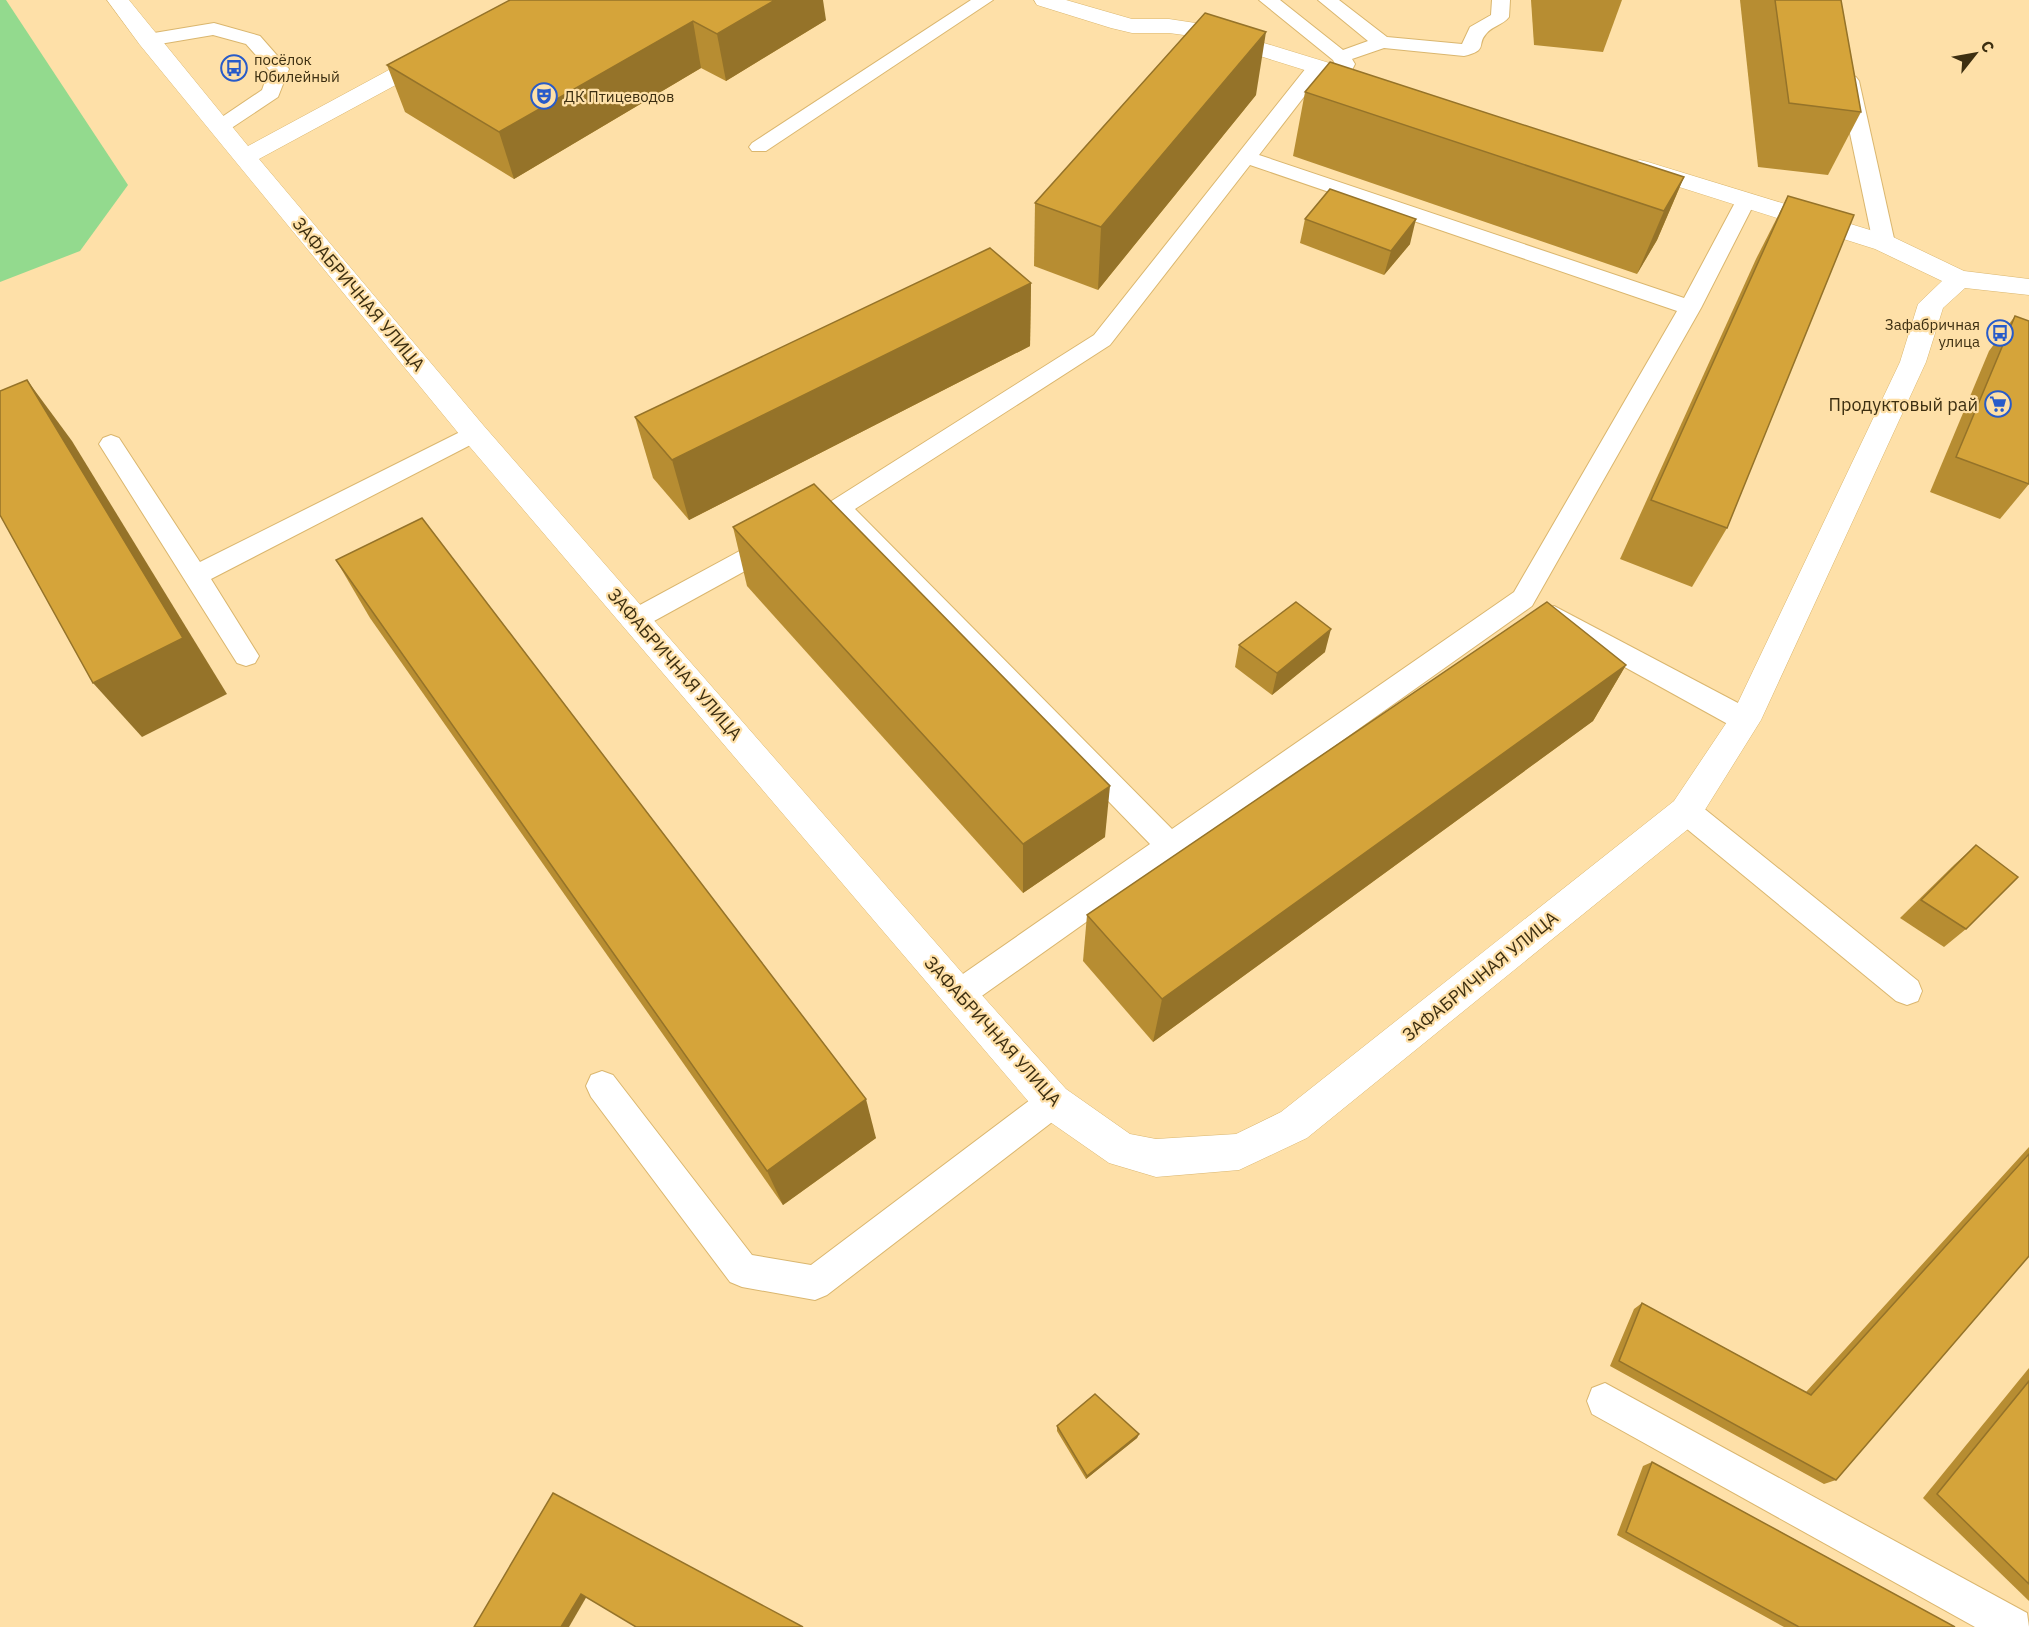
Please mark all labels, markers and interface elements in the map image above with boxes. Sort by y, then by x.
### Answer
north arrow [1945,24,2005,84]
text: С [1977,37,1999,56]
place label: посёлок Юбилейный [254,50,340,86]
bus stop icon: посёлок Юбилейный [219,53,249,83]
theatre icon: ДК Птицеводов [529,81,559,111]
place label: ДК Птицеводов [564,87,674,106]
street label: ЗАФАБРИЧНАЯ УЛИЦА [288,212,431,376]
place label: Зафабричная улица [1885,315,1980,351]
bus stop icon: Зафабричная улица [1985,318,2015,348]
supermarket icon: Продуктовый рай [1983,389,2013,419]
place label: Продуктовый рай [1829,393,1978,416]
street label: ЗАФАБРИЧНАЯ УЛИЦА [603,583,748,745]
street label: ЗАФАБРИЧНАЯ УЛИЦА [1397,906,1563,1046]
street label: ЗАФАБРИЧНАЯ УЛИЦА [919,951,1067,1111]

